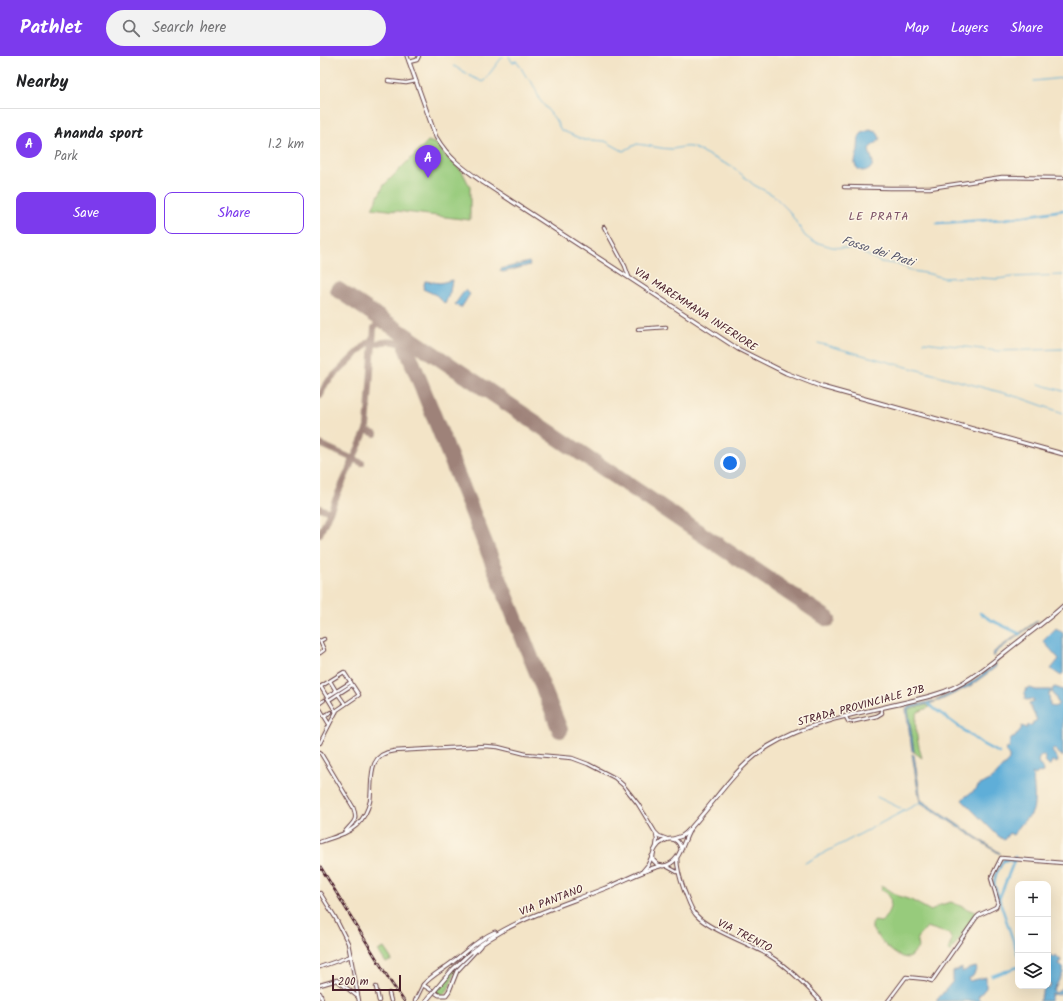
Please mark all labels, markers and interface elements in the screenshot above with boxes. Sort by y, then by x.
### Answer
search box [106,10,386,46]
text: Pathlet [20,13,82,43]
text: Search here [152,16,226,40]
icon: search [120,17,142,39]
text: Map [905,17,929,39]
text: Layers [951,17,989,39]
text: Share [1011,17,1043,39]
text: Nearby [16,69,68,96]
text: Ananda sport [54,122,143,146]
text: A [25,134,33,155]
text: 1.2 km [268,134,304,155]
pin: A [415,145,441,178]
text: Park [54,146,78,167]
button: Save [16,192,156,234]
button: Share [164,192,304,234]
district label: LE PRATA [849,207,909,226]
water label: Fosso dei Prati [839,231,919,273]
street label: VIA MAREMMANA INFERIORE [630,263,761,357]
your location [720,453,740,473]
street label: STRADA PROVINCIALE 27B [796,680,927,732]
street label: VIA PANTANO [517,880,586,921]
map controls [1015,881,1051,989]
button: + [1015,881,1051,917]
street label: VIA TRENTO [714,914,775,957]
button: − [1015,917,1051,953]
button: layers [1015,953,1051,989]
scale bar [332,973,401,992]
text: 200 m [338,973,369,991]

